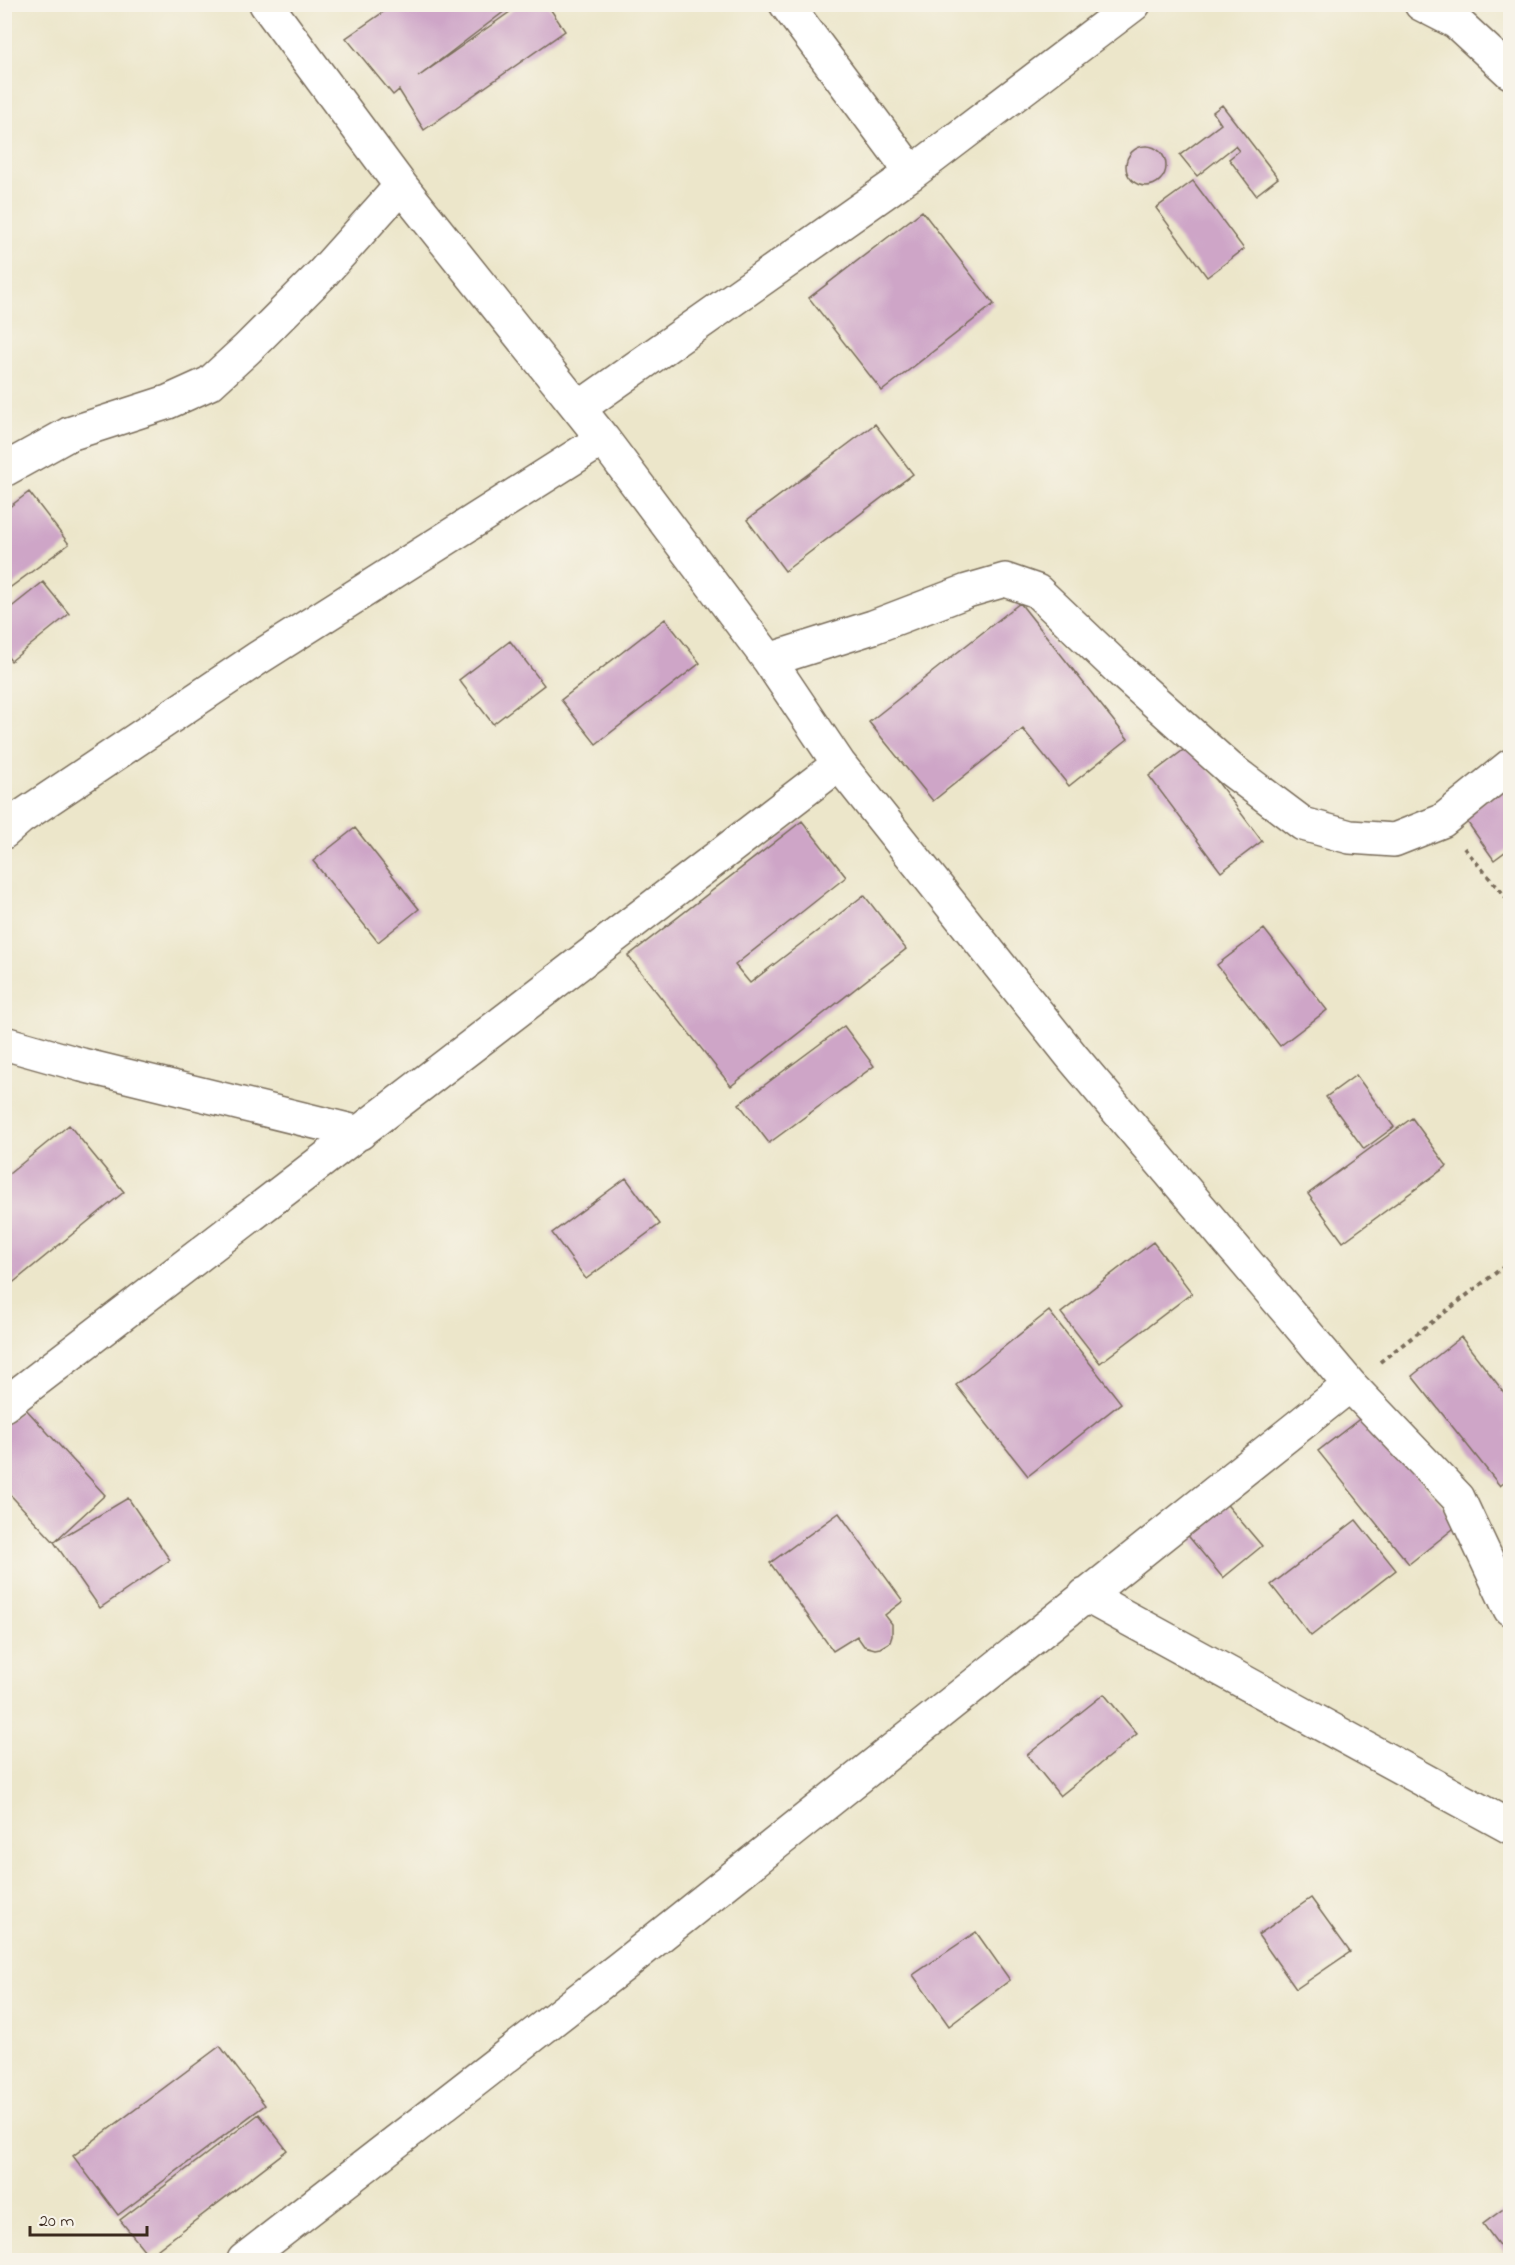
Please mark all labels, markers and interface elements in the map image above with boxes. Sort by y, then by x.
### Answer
scale bar [30,2199,147,2237]
text: 20 m [39,2209,74,2235]

